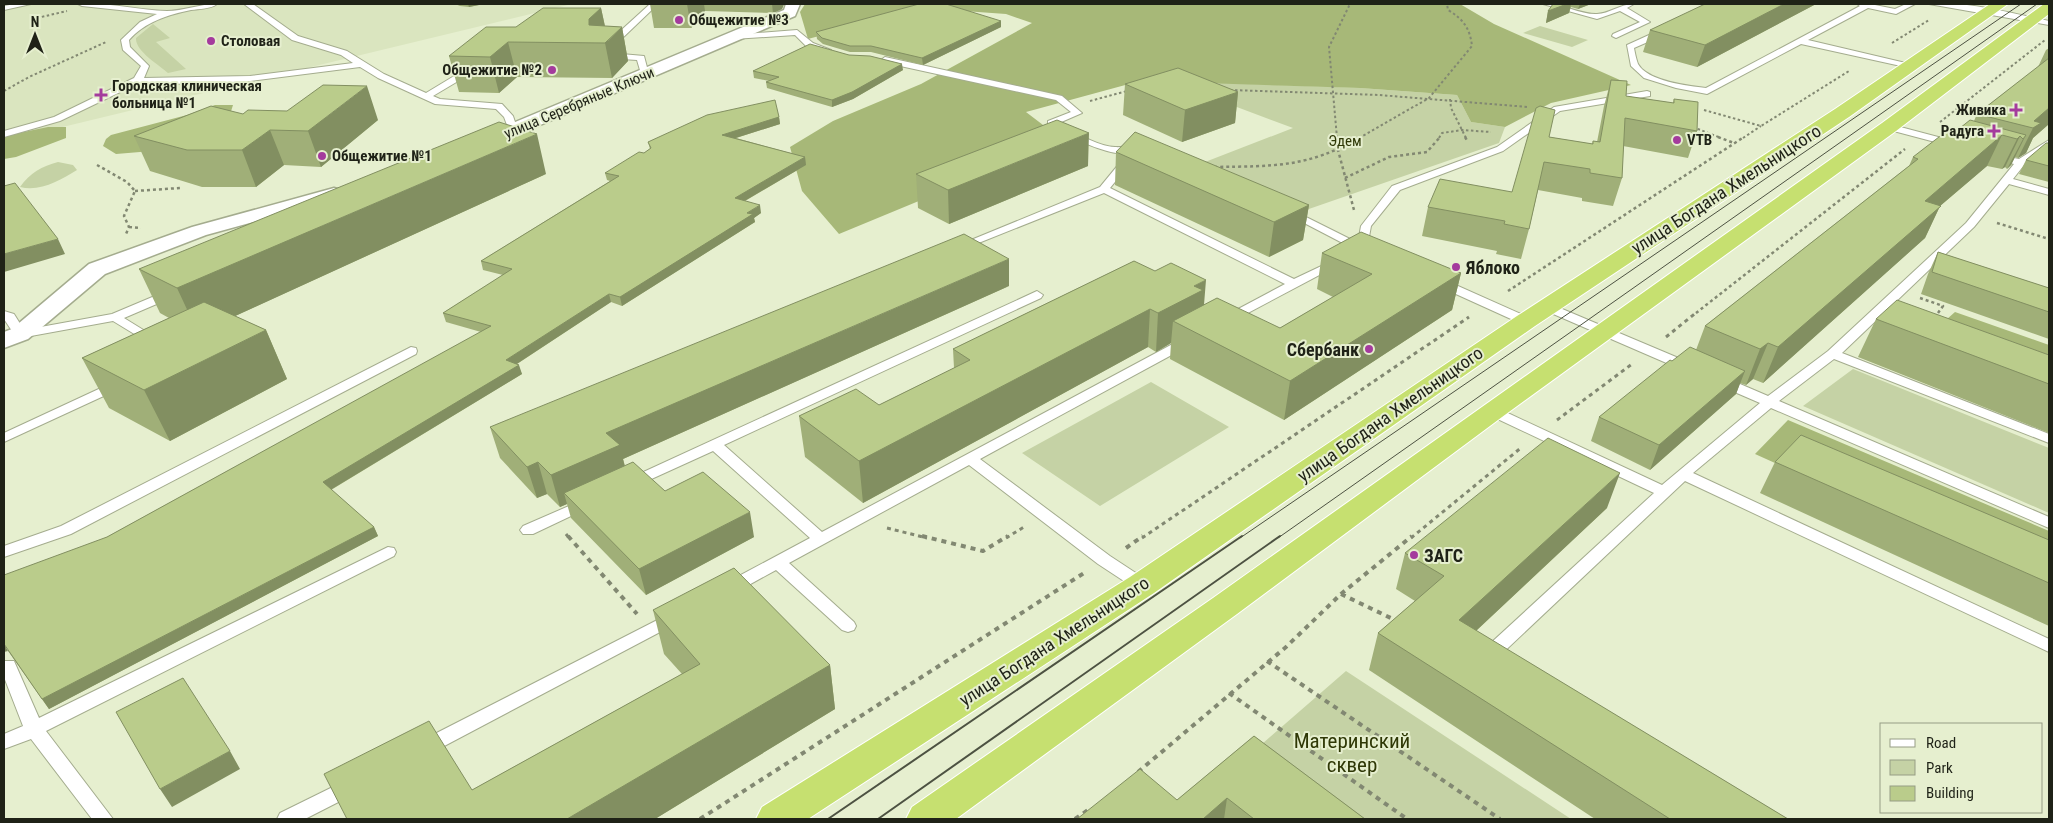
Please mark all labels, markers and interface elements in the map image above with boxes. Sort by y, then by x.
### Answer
north arrow [10,10,60,60]
place label: Общежитие №3 [689,11,789,29]
text: N [31,14,39,30]
marker: Общежитие №3 [673,14,685,26]
place label: Столовая [221,32,280,50]
marker: Столовая [205,35,217,47]
place label: Общежитие №2 [442,61,542,79]
street label: улица Серебряные Ключи [501,63,657,143]
marker: Общежитие №2 [546,64,558,76]
place label: Городская клиническая больница №1 [112,77,262,112]
marker: Городская клиническая больница №1 [94,88,108,102]
place label: Живика [1956,101,2006,119]
marker: Живика [2010,104,2022,116]
street label: улица Богдана Хмельницкого [1627,120,1825,258]
place label: Радуга [1941,122,1984,140]
marker: Радуга [1988,125,2000,137]
place label: VTB [1687,131,1712,149]
park label: Эдем [1328,132,1362,150]
marker: VTB [1671,134,1683,146]
place label: Общежитие №1 [332,147,432,165]
marker: Общежитие №1 [316,150,328,162]
place label: Яблоко [1465,257,1520,278]
marker: Яблоко [1450,261,1462,273]
place label: Сбербанк [1287,339,1359,360]
street label: улица Богдана Хмельницкого [1293,342,1487,486]
marker: Сбербанк [1363,343,1375,355]
place label: ЗАГС [1424,545,1463,566]
marker: ЗАГС [1408,549,1420,561]
street label: улица Богдана Хмельницкого [955,572,1153,710]
legend [1880,723,2043,813]
park label: Материнский сквер [1294,729,1410,777]
text: Road [1926,734,1956,752]
text: Park [1926,759,1953,777]
text: Building [1926,784,1974,802]

